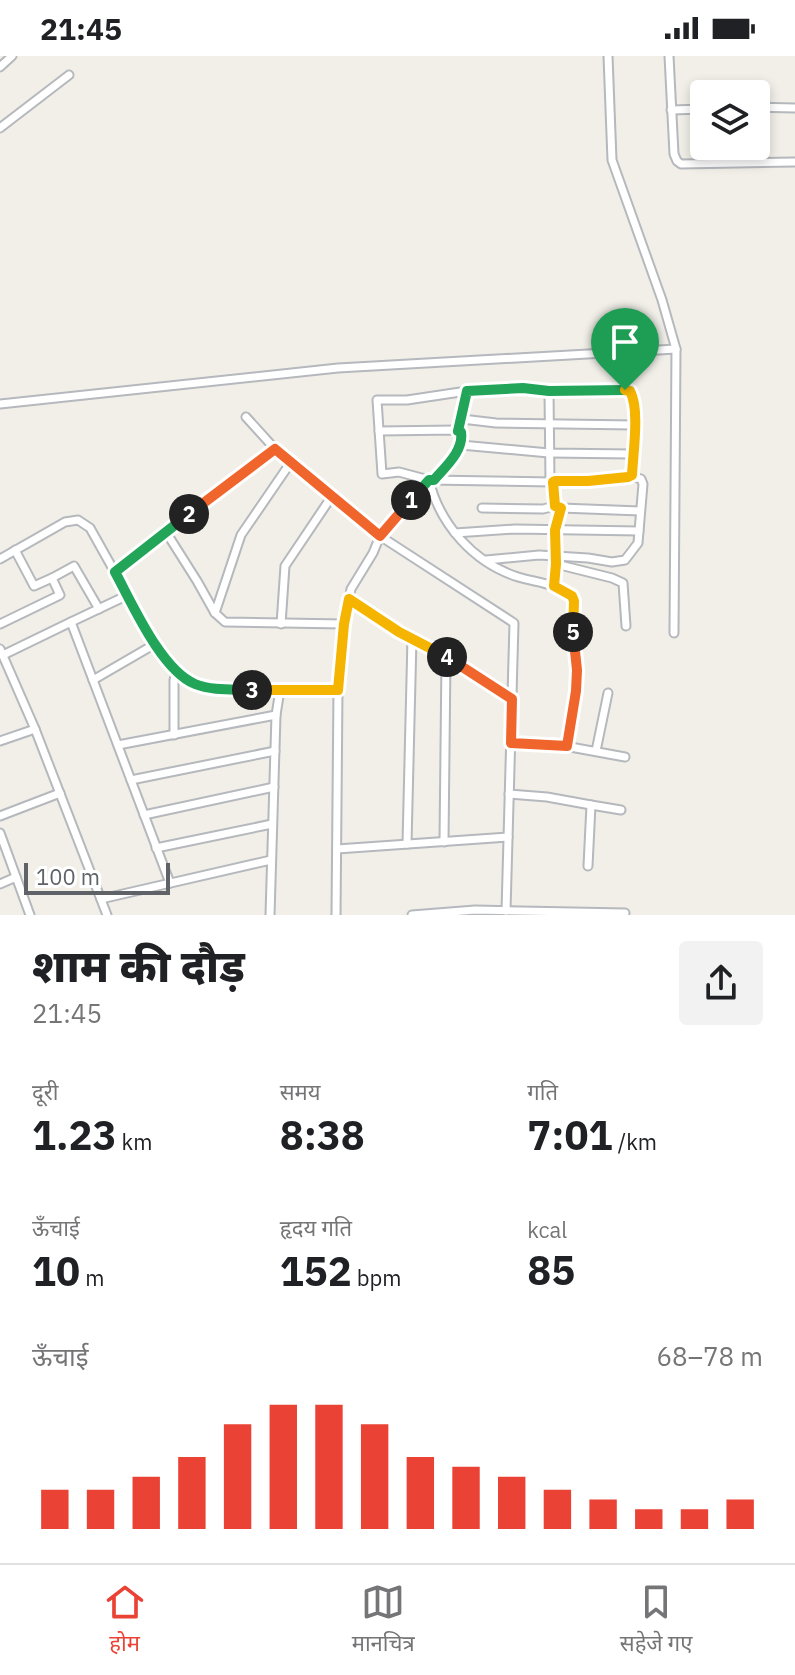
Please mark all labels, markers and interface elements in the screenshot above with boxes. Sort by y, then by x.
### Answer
text: 21:45 [40,9,122,48]
map controls [690,80,770,160]
button: layers [690,80,770,160]
pin [591,308,659,390]
icon: arrive [603,320,647,364]
pin: 1 [391,480,431,520]
text: 1 [404,485,418,514]
pin: 2 [169,494,209,534]
text: 2 [182,499,196,528]
pin: 5 [553,612,593,652]
text: 5 [566,617,580,646]
pin: 4 [427,637,467,677]
text: 4 [440,642,454,671]
pin: 3 [232,670,272,710]
text: 3 [245,675,259,704]
scale bar [24,859,170,895]
text: 100 m [36,862,100,891]
text: शाम की दौड़ [32,937,245,994]
button: share [679,941,763,1025]
text: 21:45 [32,996,102,1030]
text: दूरी [32,1077,58,1106]
text: समय [280,1077,320,1106]
text: गति [527,1077,558,1106]
text: 1.23 [32,1109,116,1161]
text: 8:38 [280,1109,365,1161]
text: 7:01 [527,1109,613,1161]
text: km [116,1127,152,1156]
text: /km [613,1127,657,1156]
text: ऊँचाई [32,1213,80,1242]
text: हृदय गति [280,1213,352,1242]
text: kcal [527,1215,567,1244]
text: 85 [527,1244,575,1296]
text: 10 [32,1245,80,1297]
text: 152 [280,1245,352,1297]
text: m [80,1263,104,1292]
text: bpm [352,1263,402,1292]
text: ऊँचाई [32,1339,88,1373]
text: 68–78 m [656,1339,763,1373]
tab: होम [103,1580,147,1660]
tab: मानचित्र [352,1580,415,1660]
tab: सहेजे गए [620,1580,692,1660]

